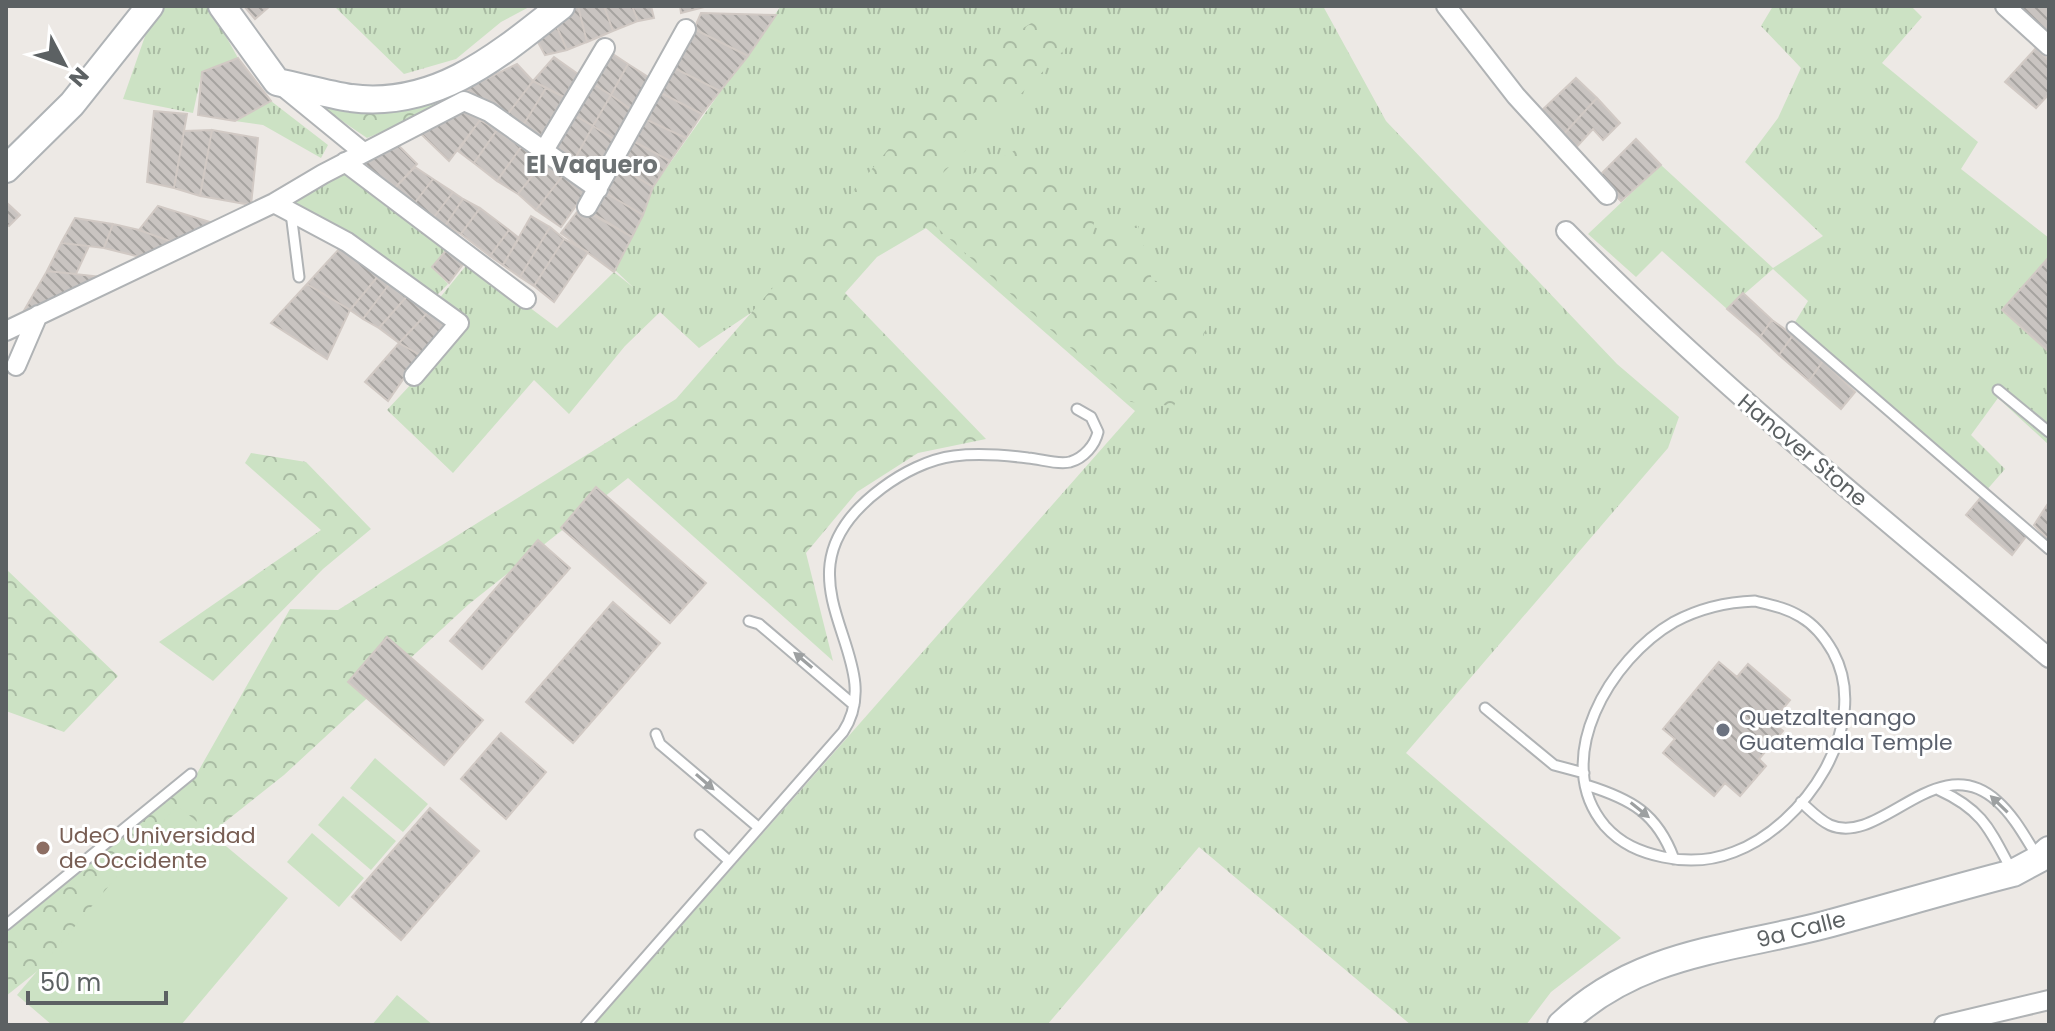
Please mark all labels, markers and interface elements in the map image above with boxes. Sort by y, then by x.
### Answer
north arrow [24,24,104,104]
text: N [62,60,96,93]
district label: El Vaquero [526,148,658,181]
street label: Hanover Stone [1731,387,1874,514]
one-way arrow [793,652,813,670]
place label: Quetzaltenango Guatemala Temple [1739,702,1953,758]
marker: Quetzaltenango Guatemala Temple [1714,721,1732,739]
one-way arrow [695,773,715,790]
one-way arrow [1990,796,2009,814]
one-way arrow [1630,802,1651,819]
place label: UdeO Universidad de Occidente [59,820,256,876]
marker: UdeO Universidad de Occidente [34,839,52,857]
street label: 9a Calle [1753,903,1849,956]
scale bar [28,955,166,1005]
text: 50 m [40,966,101,999]

